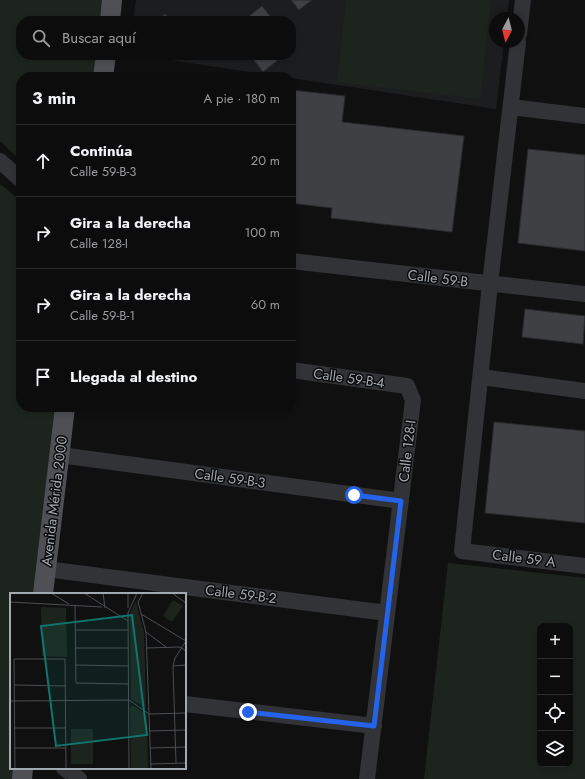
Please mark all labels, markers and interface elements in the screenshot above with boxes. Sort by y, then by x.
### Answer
north arrow [489,12,525,48]
search box [16,16,296,60]
icon: search [30,27,52,49]
text: Buscar aquí [62,27,136,49]
text: 3 min [32,86,76,110]
text: A pie · 180 m [204,89,280,108]
text: Continúa [70,140,132,162]
icon: ahead [32,150,54,172]
text: 20 m [251,151,280,170]
text: Calle 59-B-3 [70,162,136,181]
text: Gira a la derecha [70,212,191,234]
icon: right [32,222,54,244]
text: 100 m [245,223,280,242]
text: Calle 128-I [70,234,128,253]
street label: Calle 59-B [407,264,470,292]
text: Gira a la derecha [70,284,191,306]
icon: right [32,294,54,316]
text: 60 m [251,295,280,314]
text: Calle 59-B-1 [70,306,135,325]
street label: Calle 59-B-4 [312,363,386,393]
icon: arrive [32,366,54,388]
text: Llegada al destino [70,366,197,388]
street label: Calle 128-I [393,419,421,483]
street label: Avenida Mérida 2000 [36,435,72,567]
street label: Calle 59-B-3 [193,463,267,493]
route start [345,486,363,504]
street label: Calle 59 A [491,544,558,572]
street label: Calle 59-B-2 [204,580,278,608]
inset map [10,593,186,769]
map controls [537,623,573,767]
button: + [537,623,573,659]
button: − [537,659,573,695]
button: locate [537,695,573,731]
route end [239,703,257,721]
button: layers [537,731,573,767]

